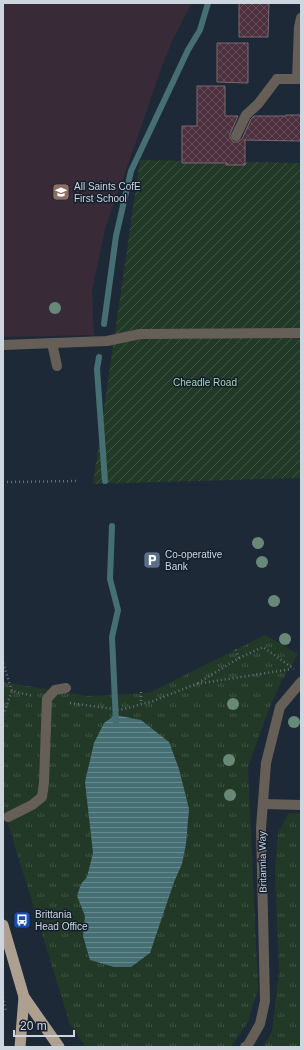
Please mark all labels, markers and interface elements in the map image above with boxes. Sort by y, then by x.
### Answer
place label: All Saints CofE First School [74,181,141,204]
school or university icon: All Saints CofE First School [51,182,71,202]
park label: Cheadle Road [173,377,237,388]
place label: Co-operative Bank [165,549,223,572]
parking icon: Co-operative Bank [142,550,162,570]
street label: Britannia Way [256,831,269,893]
place label: Brittania Head Office [35,909,88,932]
bus stop icon: Brittania Head Office [12,910,32,930]
scale bar [14,1012,74,1038]
text: 20 m [20,1019,47,1033]

